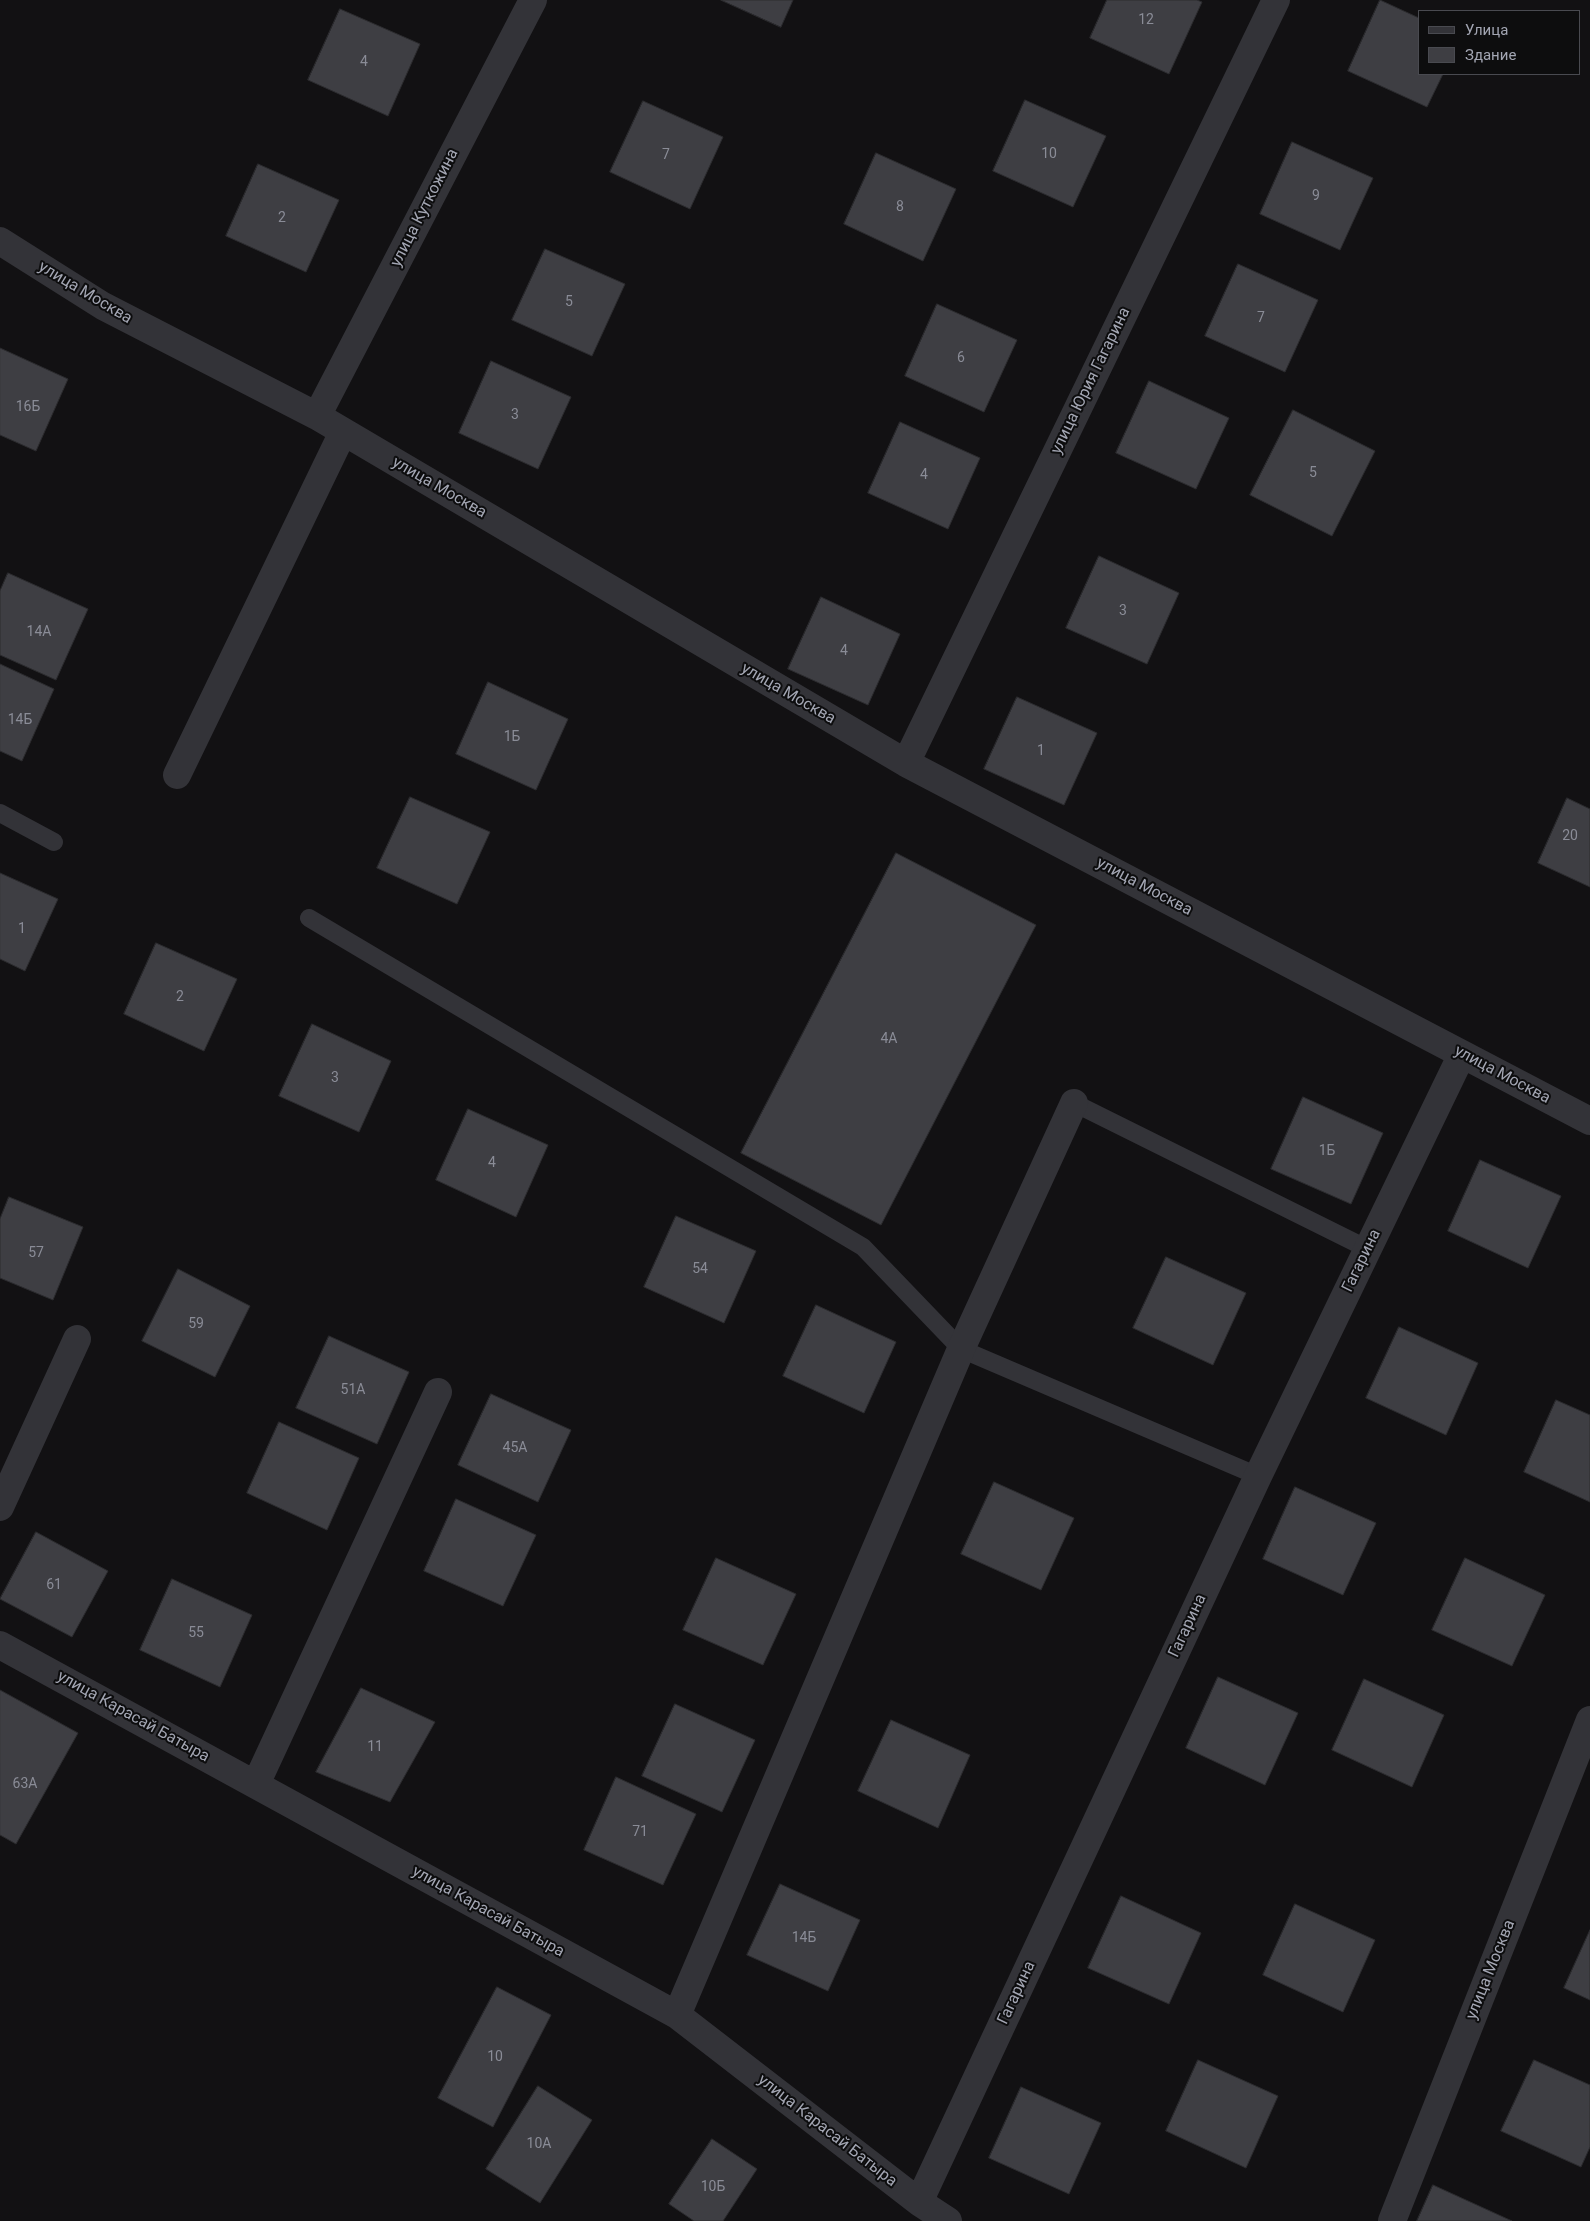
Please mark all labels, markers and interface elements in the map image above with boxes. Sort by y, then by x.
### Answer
legend [1418,10,1580,75]
house number: 12 [1138,12,1154,28]
text: Улица [1465,21,1508,39]
text: Здание [1465,46,1516,64]
house number: 4 [360,54,368,70]
street label: улица Куткожина [387,146,463,270]
house number: 10 [1041,146,1057,162]
house number: 7 [662,147,670,163]
house number: 9 [1312,188,1320,204]
house number: 8 [896,199,904,215]
house number: 2 [278,210,286,226]
street label: улица Москва [35,258,135,328]
house number: 5 [565,294,573,310]
street label: улица Юрия Гагарина [1047,305,1135,457]
house number: 7 [1257,310,1265,326]
house number: 6 [957,350,965,366]
house number: 16Б [16,399,40,415]
house number: 3 [511,407,519,423]
street label: улица Москва [388,453,490,523]
house number: 5 [1309,465,1317,481]
house number: 4 [920,467,928,483]
house number: 3 [1119,603,1127,619]
house number: 14А [27,624,51,640]
house number: 4 [840,643,848,659]
street label: улица Москва [737,659,839,729]
house number: 14Б [8,712,32,728]
house number: 1Б [504,729,520,745]
house number: 1 [1037,743,1045,759]
house number: 20 [1562,828,1578,844]
street label: улица Москва [1093,854,1195,920]
house number: 1 [18,921,26,937]
house number: 2 [176,989,184,1005]
house number: 4А [880,1031,898,1047]
street label: улица Москва [1451,1042,1553,1108]
house number: 3 [331,1070,339,1086]
house number: 1Б [1319,1143,1335,1159]
house number: 4 [488,1155,496,1171]
street label: Гагарина [1339,1226,1385,1296]
house number: 57 [28,1245,44,1261]
house number: 54 [692,1261,708,1277]
house number: 59 [188,1316,204,1332]
house number: 51А [341,1382,365,1398]
house number: 45А [503,1440,527,1456]
house number: 61 [46,1577,62,1593]
street label: Гагарина [1165,1591,1211,1661]
house number: 55 [188,1625,204,1641]
street label: улица Карасай Батыра [53,1667,213,1767]
house number: 11 [367,1739,383,1755]
house number: 63А [13,1776,37,1792]
house number: 71 [632,1824,648,1840]
street label: улица Карасай Батыра [408,1862,568,1962]
street label: улица Москва [1462,1917,1520,2023]
house number: 14Б [792,1930,816,1946]
street label: Гагарина [994,1958,1040,2028]
house number: 10 [487,2049,503,2065]
street label: улица Карасай Батыра [754,2071,900,2191]
house number: 10А [527,2136,551,2152]
house number: 10Б [701,2179,725,2195]

